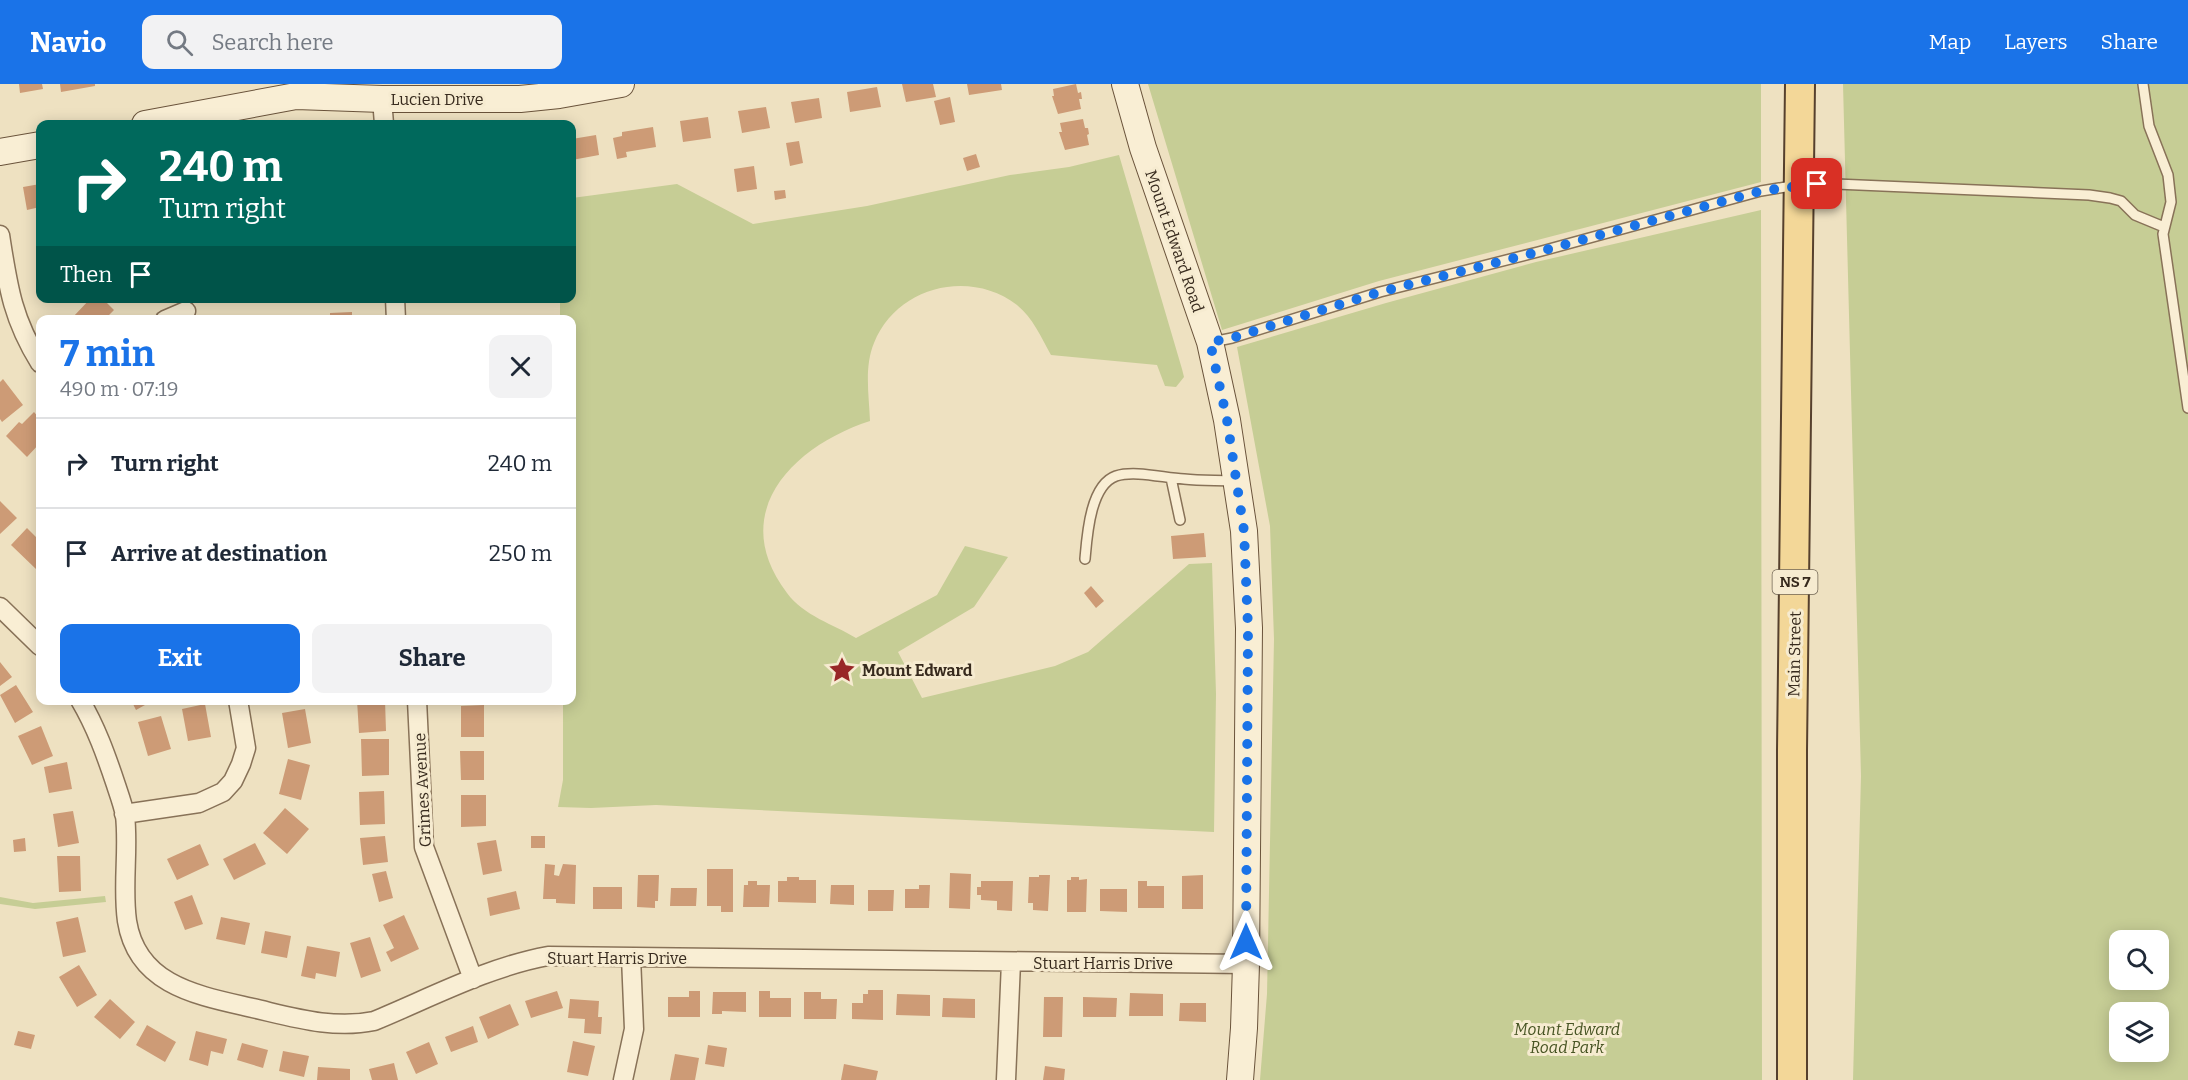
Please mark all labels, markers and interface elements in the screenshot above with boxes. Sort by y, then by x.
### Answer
search box [142,15,562,69]
text: Navio [30,26,106,59]
icon: search [163,26,196,59]
text: Search here [211,29,334,56]
text: Map [1929,29,1971,55]
text: Layers [2004,29,2068,55]
text: Share [2101,29,2158,55]
street label: Lucien Drive [391,90,483,109]
text: 240 m [159,142,283,192]
icon: right [60,144,138,222]
pin [1791,158,1842,209]
street label: Mount Edward Road [1141,167,1208,315]
icon: arrive [1800,167,1833,200]
text: Turn right [159,193,286,225]
icon: arrive [124,258,157,291]
text: Then [60,261,112,288]
text: 7 min [60,332,155,376]
button: close [489,335,552,398]
text: 490 m · 07:19 [60,377,178,401]
icon: right [60,447,93,480]
text: Turn right [111,450,219,477]
text: 240 m [488,450,552,477]
icon: arrive [60,537,93,570]
text: Arrive at destination [111,540,327,567]
text: 250 m [489,540,552,567]
road number: NS 7 [1772,570,1818,594]
street label: Main Street [1784,611,1805,697]
button: Exit [60,624,300,693]
button: Share [312,624,552,693]
place icon: Mount Edward [827,655,857,685]
place label: Mount Edward [862,661,973,680]
street label: Grimes Avenue [410,732,435,848]
position arrow [1214,910,1278,974]
map controls [2109,930,2169,1062]
button: search [2109,930,2169,990]
street label: Stuart Harris Drive [547,949,687,968]
street label: Stuart Harris Drive [1033,954,1173,973]
button: layers [2109,1002,2169,1062]
park label: Mount Edward Road Park [1514,1020,1620,1057]

